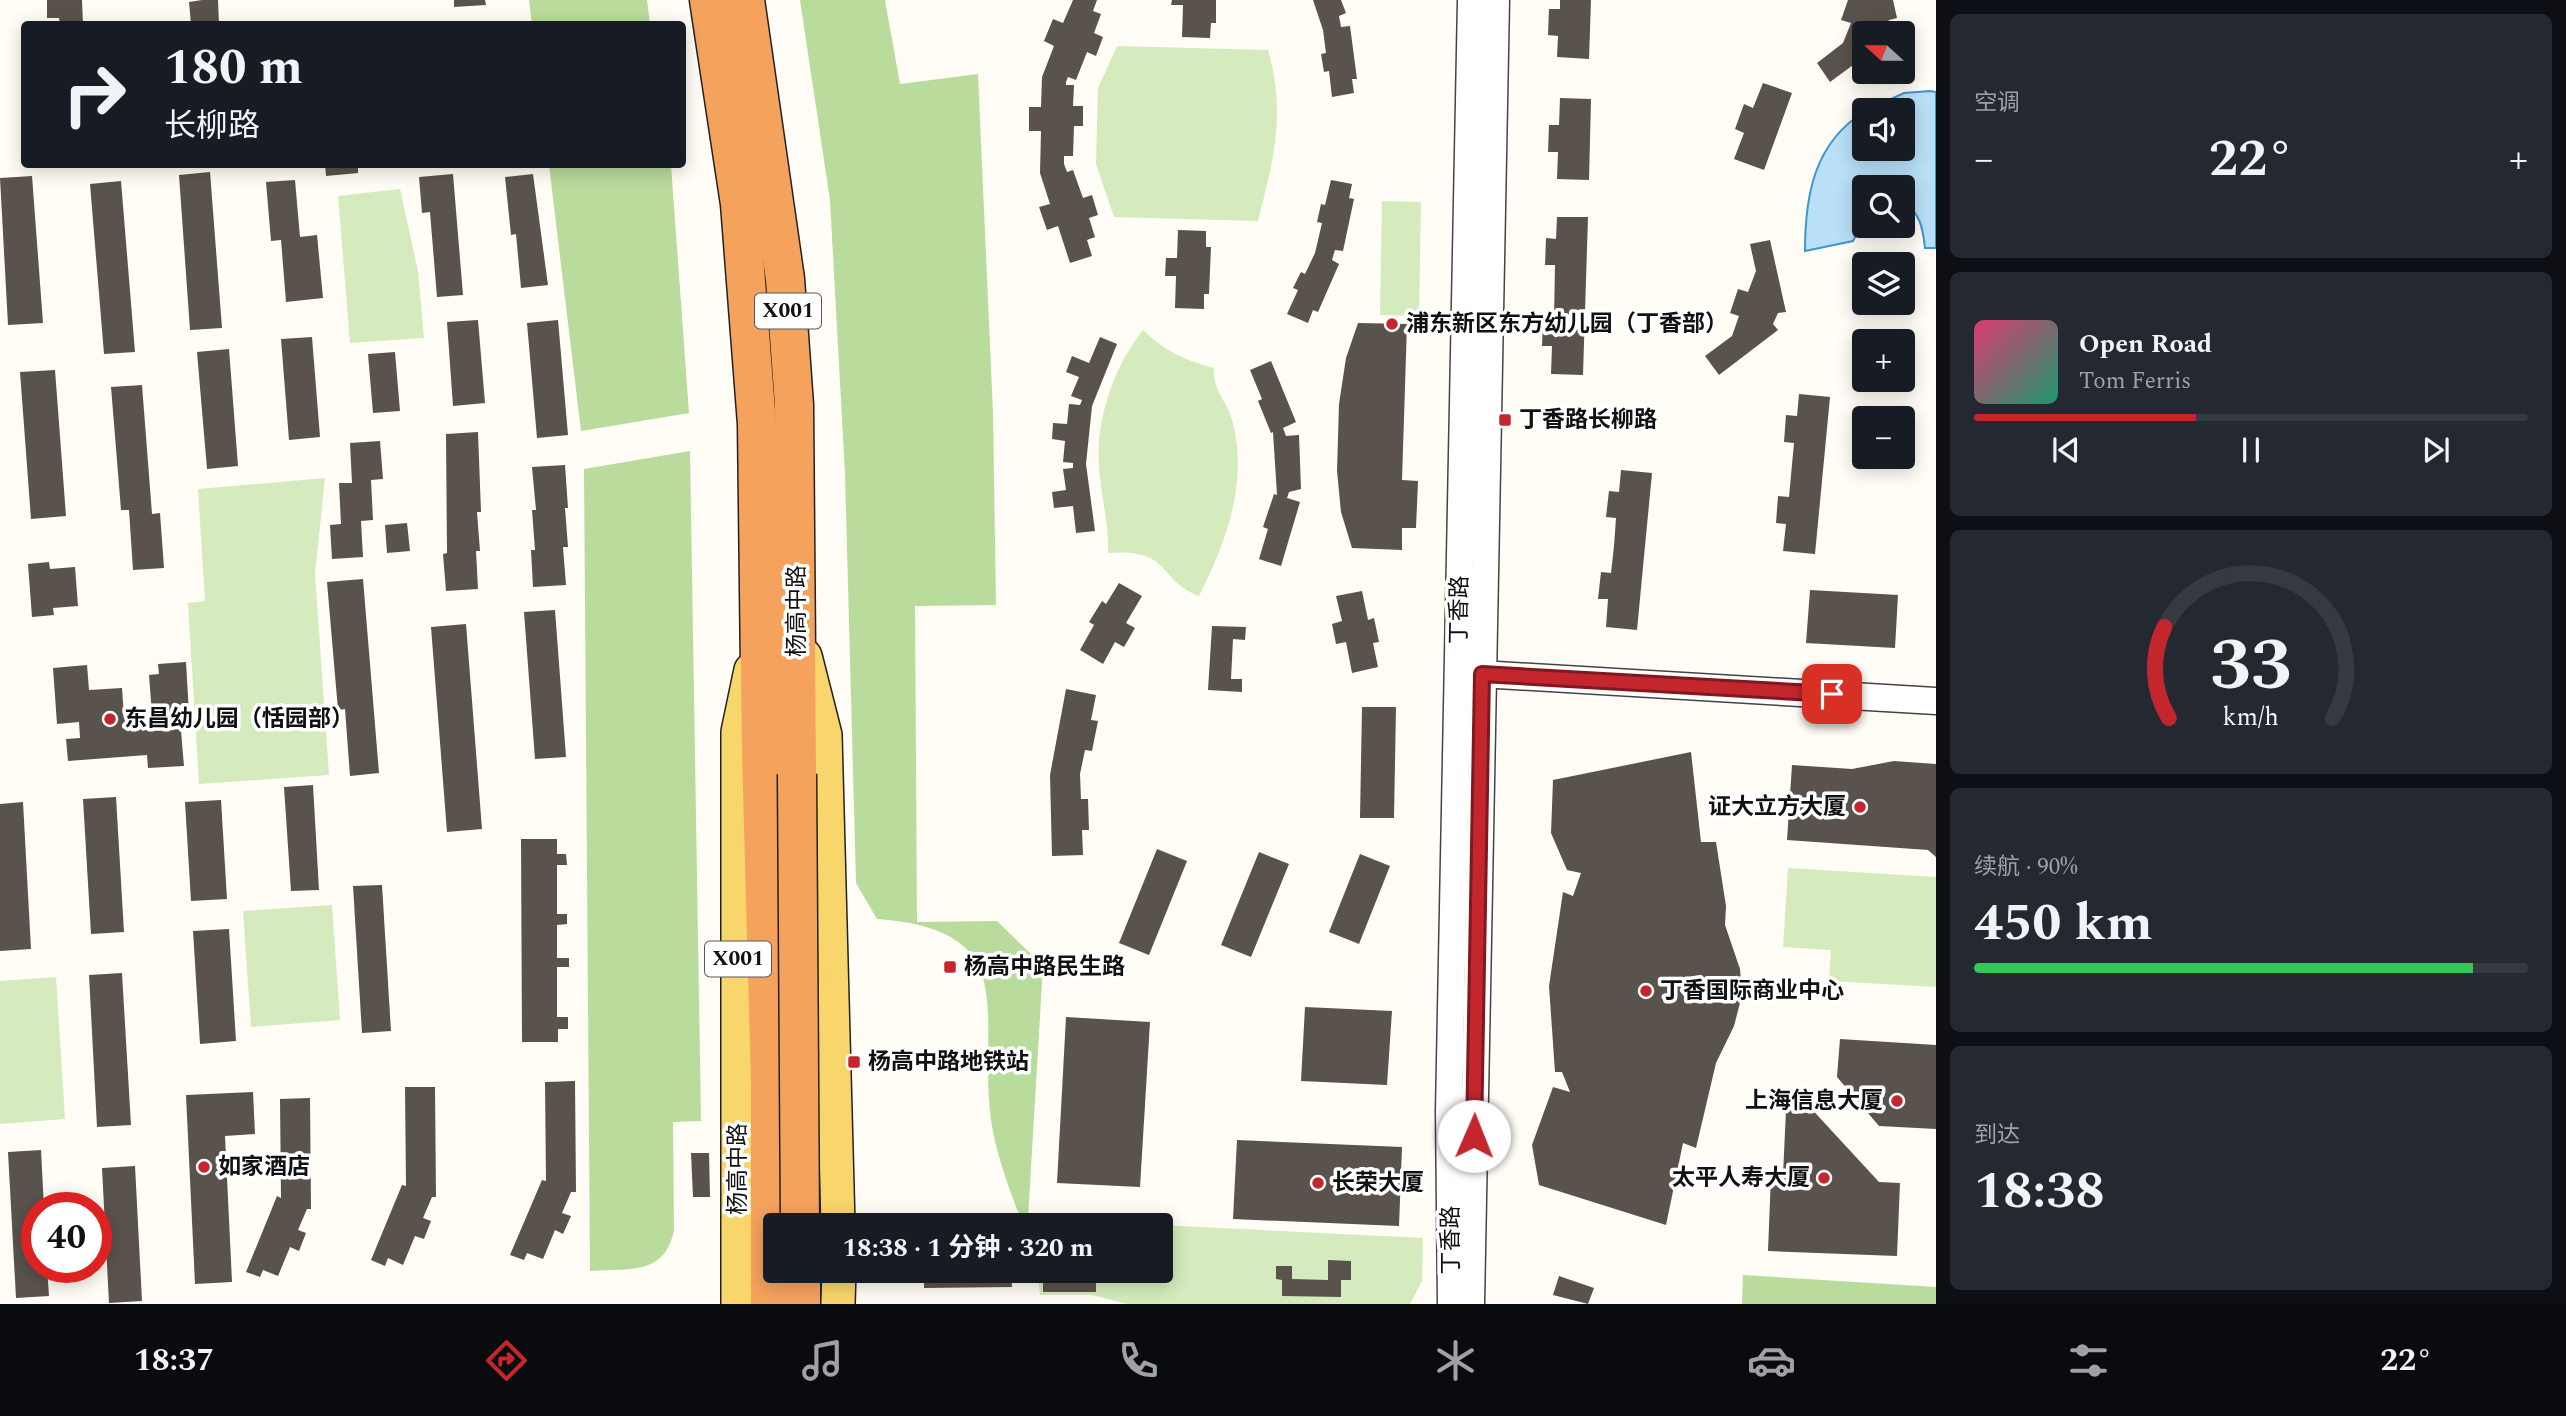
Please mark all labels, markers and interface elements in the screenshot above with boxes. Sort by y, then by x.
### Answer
north arrow [1852,21,1914,84]
map controls [1852,21,1915,469]
text: 180 m [164,31,303,106]
icon: right [49,49,140,140]
text: 空调 [1974,86,2020,121]
button: sound [1852,98,1915,161]
text: 长柳路 [164,102,260,151]
text: 22° [2209,120,2293,199]
text: − [1974,131,1993,189]
text: + [2509,131,2528,189]
button: search [1852,175,1915,238]
button: layers [1852,252,1915,315]
road number: X001 [755,294,821,328]
place label: 浦东新区东方幼儿园（丁香部） [1406,307,1728,342]
marker: 浦东新区东方幼儿园（丁香部） [1384,316,1400,332]
text: Open Road [2079,324,2212,364]
button: + [1852,329,1915,392]
text: Tom Ferris [2079,364,2191,399]
place label: 丁香路长柳路 [1519,403,1657,438]
button: − [1852,406,1915,469]
marker: 丁香路长柳路 [1497,412,1513,428]
icon: previous [2047,431,2085,469]
icon: pause [2232,431,2270,469]
icon: next [2417,431,2455,469]
street label: 杨高中路 [780,565,815,657]
street label: 丁香路 [1442,575,1478,645]
text: 33 [2210,611,2292,722]
pin [1802,664,1862,724]
icon: arrive [1813,675,1851,713]
text: km/h [2223,699,2279,737]
place label: 东昌幼儿园（恬园部） [124,702,354,737]
marker: 东昌幼儿园（恬园部） [102,711,118,727]
place label: 证大立方大厦 [1708,790,1846,825]
marker: 证大立方大厦 [1852,799,1868,815]
text: 续航 · 90% [1974,850,2078,885]
text: 450 km [1974,884,2153,963]
road number: X001 [705,942,771,976]
place label: 杨高中路民生路 [964,950,1125,985]
marker: 杨高中路民生路 [942,959,958,975]
place label: 丁香国际商业中心 [1660,974,1844,1009]
marker: 丁香国际商业中心 [1638,983,1654,999]
place label: 杨高中路地铁站 [868,1045,1029,1080]
marker: 杨高中路地铁站 [846,1054,862,1070]
place label: 上海信息大厦 [1745,1084,1883,1119]
marker: 上海信息大厦 [1889,1093,1905,1109]
position arrow [1437,1099,1511,1173]
text: 到达 [1974,1118,2020,1153]
street label: 杨高中路 [721,1123,756,1215]
place label: 如家酒店 [218,1150,310,1185]
text: 18:38 [1974,1152,2105,1231]
marker: 如家酒店 [196,1159,212,1175]
place label: 太平人寿大厦 [1672,1161,1810,1196]
place label: 长荣大厦 [1332,1166,1424,1201]
marker: 太平人寿大厦 [1816,1170,1832,1186]
marker: 长荣大厦 [1310,1175,1326,1191]
speed limit sign: 40 [21,1192,112,1283]
street label: 丁香路 [1434,1206,1469,1275]
text: 18:38 · 1 分钟 · 320 m [842,1228,1094,1268]
text: 18:37 [134,1336,214,1385]
icon: directions [482,1336,531,1385]
icon: music [798,1336,847,1385]
icon: phone [1114,1336,1163,1385]
icon: climate [1431,1336,1480,1385]
icon: car [1747,1336,1796,1385]
icon: filters [2064,1336,2113,1385]
text: 22° [2380,1336,2432,1385]

